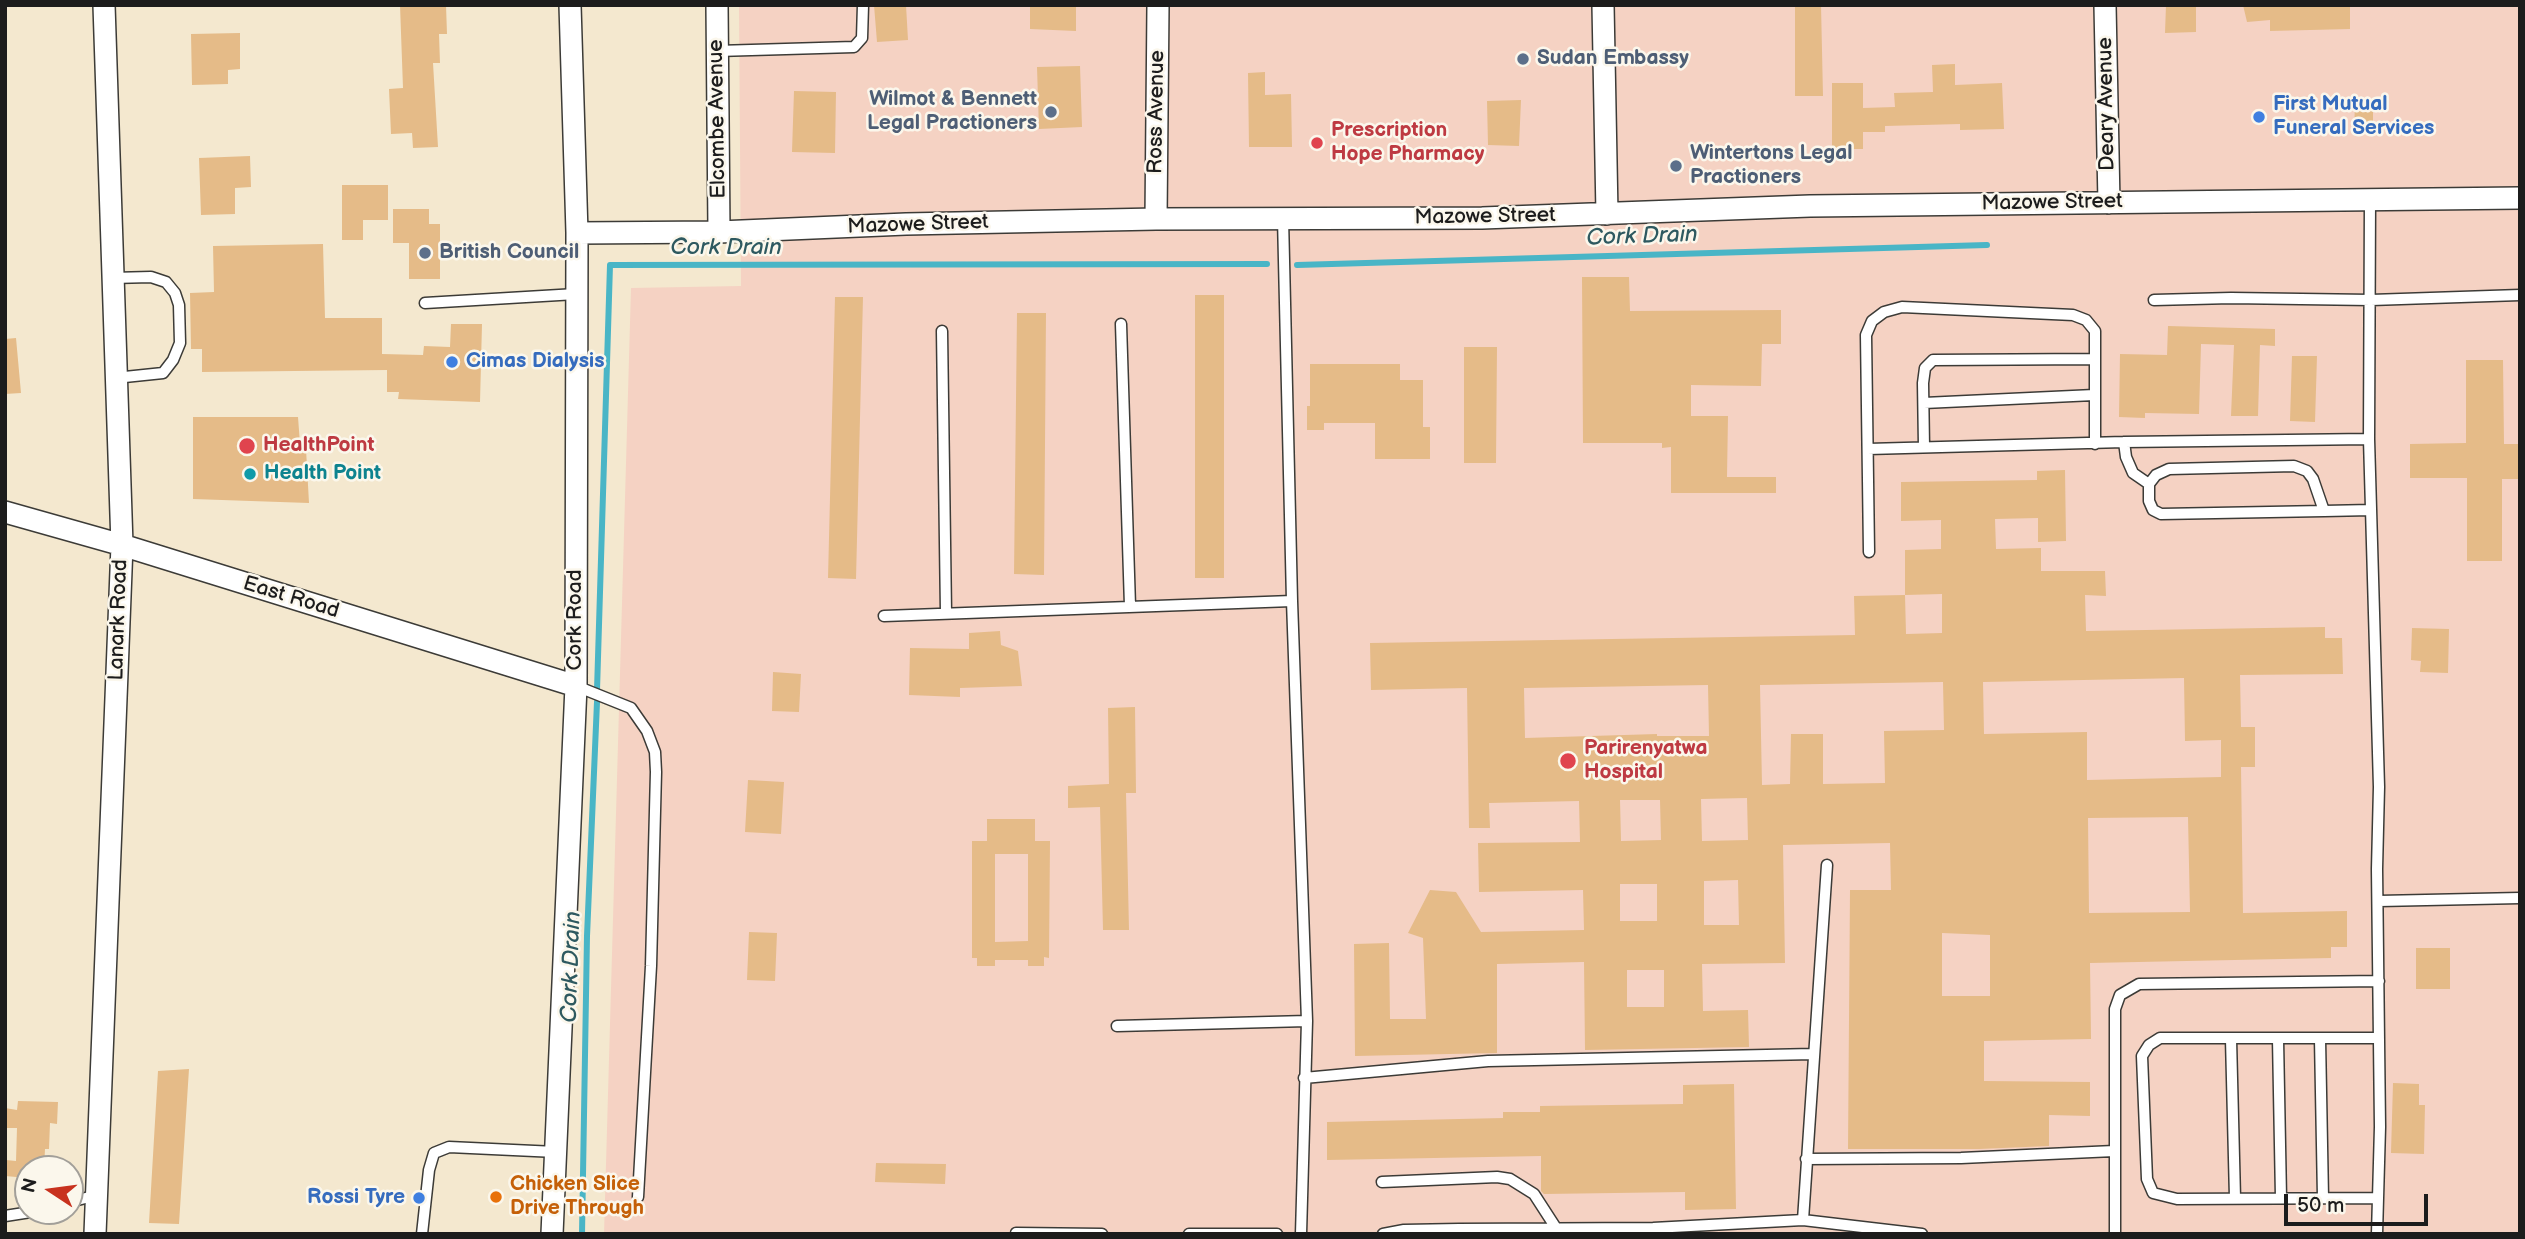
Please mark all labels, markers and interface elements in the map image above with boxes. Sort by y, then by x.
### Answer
street label: Deary Avenue [2093,37,2121,171]
street label: Elcombe Avenue [704,39,732,199]
place label: Sudan Embassy [1537,46,1689,72]
street label: Ross Avenue [1143,50,1171,174]
marker: Sudan Embassy [1515,51,1531,67]
place label: Wilmot & Bennett Legal Practioners [867,87,1037,137]
place label: First Mutual Funeral Services [2273,92,2434,142]
marker: Wilmot & Bennett Legal Practioners [1043,104,1059,120]
marker: First Mutual Funeral Services [2251,109,2267,125]
place label: Prescription Hope Pharmacy [1331,118,1484,168]
marker: Prescription Hope Pharmacy [1309,135,1325,151]
place label: Wintertons Legal Practioners [1690,141,1852,191]
marker: Wintertons Legal Practioners [1668,158,1684,174]
street label: Mazowe Street [1981,189,2123,217]
street label: Mazowe Street [1414,203,1556,231]
street label: Mazowe Street [847,210,989,240]
water label: Cork Drain [1586,221,1698,253]
water label: Cork Drain [670,234,782,262]
place label: British Council [439,240,579,266]
marker: British Council [417,245,433,261]
place label: Cimas Dialysis [466,349,605,375]
marker: Cimas Dialysis [444,354,460,370]
place label: HealthPoint [263,433,374,459]
marker: HealthPoint [237,436,257,456]
place label: Health Point [264,461,381,487]
marker: Health Point [242,466,258,482]
street label: Lanark Road [104,559,134,681]
street label: Cork Road [563,569,589,671]
street label: East Road [240,571,342,625]
place label: Parirenyatwa Hospital [1584,736,1707,786]
marker: Parirenyatwa Hospital [1558,751,1578,771]
water label: Cork Drain [556,911,588,1023]
north arrow [14,1155,84,1225]
place label: Chicken Slice Drive Through [510,1172,644,1222]
text: N [17,1176,43,1195]
scale bar [2287,1180,2430,1224]
place label: Rossi Tyre [307,1185,405,1211]
marker: Chicken Slice Drive Through [488,1189,504,1205]
marker: Rossi Tyre [411,1190,427,1206]
text: 50 m [2297,1193,2344,1218]

